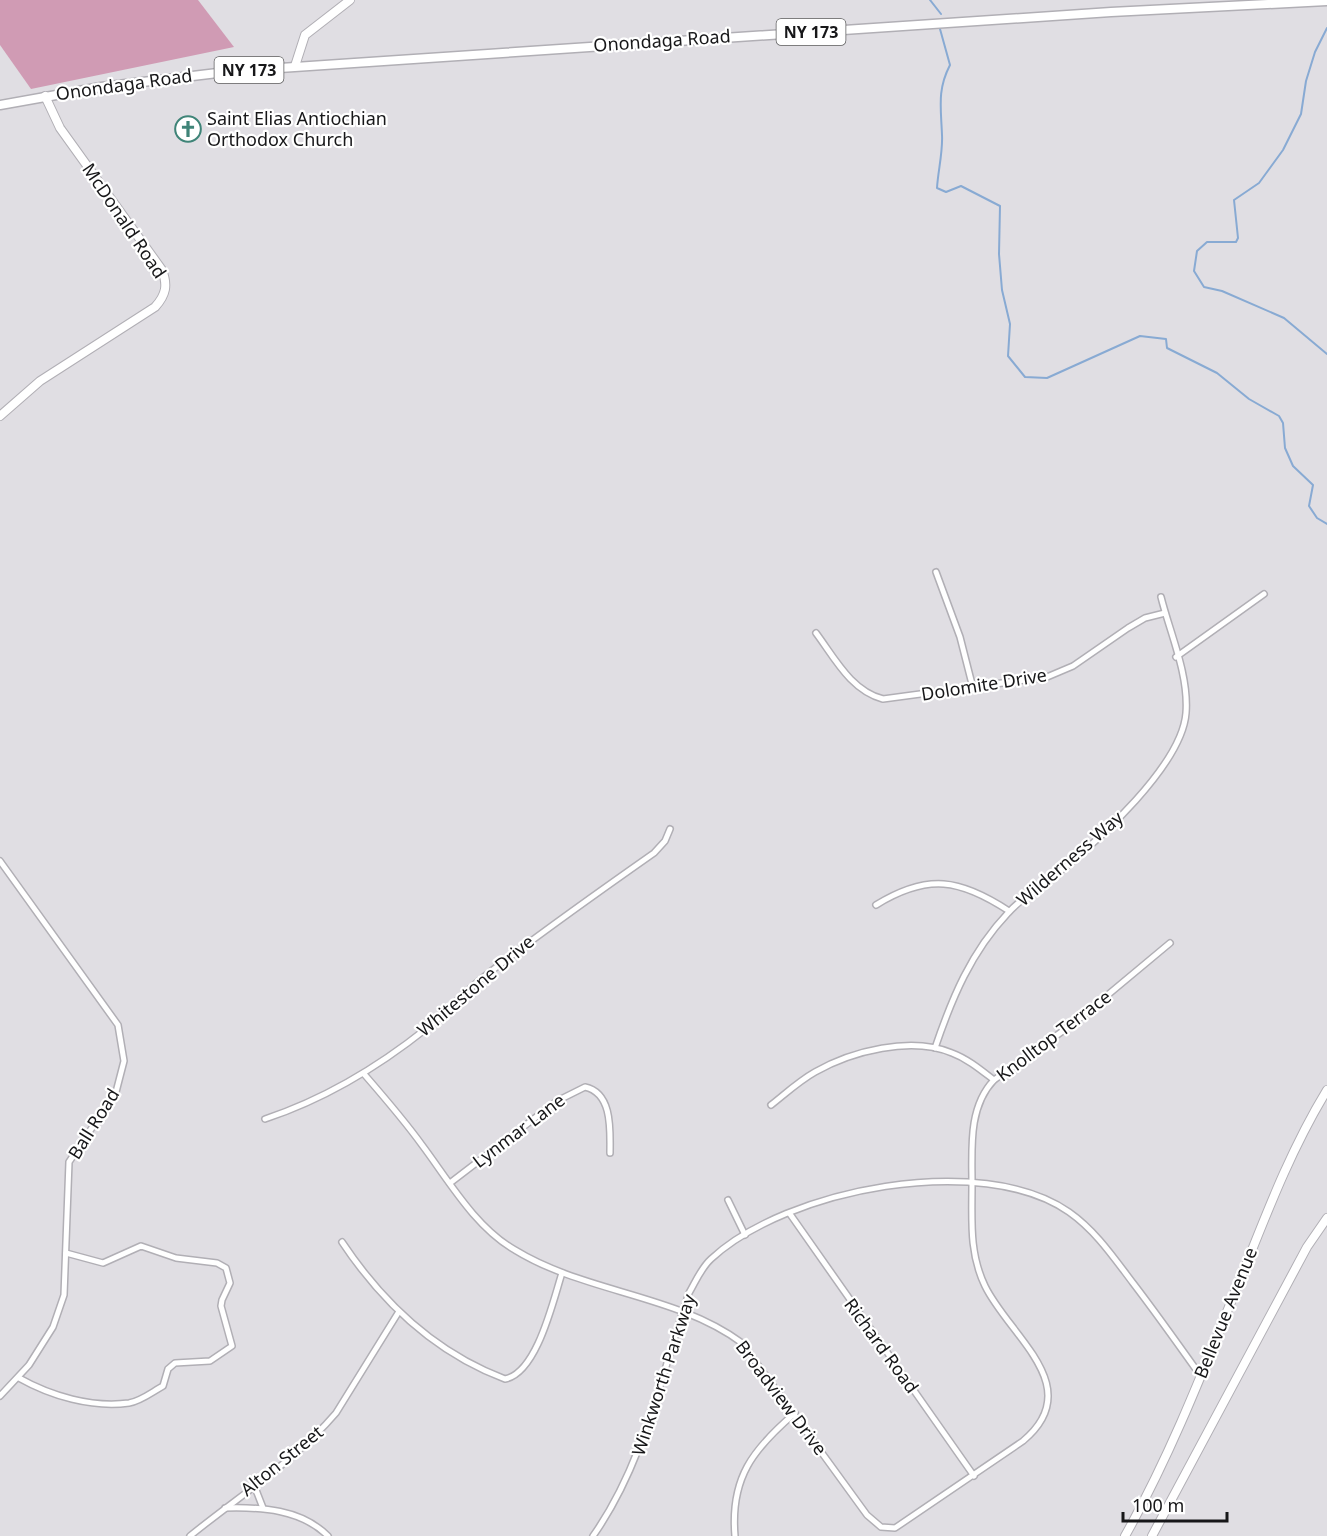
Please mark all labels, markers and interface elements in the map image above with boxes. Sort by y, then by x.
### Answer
road number: NY 173 [776,19,846,45]
street label: Onondaga Road [593,23,731,57]
road number: NY 173 [214,57,284,83]
street label: Onondaga Road [54,63,194,105]
place label: Saint Elias Antiochian Orthodox Church [207,106,387,151]
church icon: Saint Elias Antiochian Orthodox Church [173,114,203,144]
street label: McDonald Road [77,158,172,283]
street label: Dolomite Drive [919,662,1048,706]
street label: Wilderness Way [1011,805,1128,911]
street label: Whitestone Drive [412,929,539,1041]
street label: Knolltop Terrace [991,984,1116,1086]
street label: Ball Road [62,1084,124,1163]
street label: Lynmar Lane [467,1088,569,1173]
street label: Bellevue Avenue [1188,1244,1262,1382]
street label: Winkworth Parkway [626,1290,701,1458]
street label: Richard Road [839,1293,924,1398]
street label: Broadview Drive [731,1335,833,1460]
street label: Alton Street [235,1419,328,1501]
scale bar [1123,1485,1226,1523]
text: 100 m [1132,1493,1184,1517]

